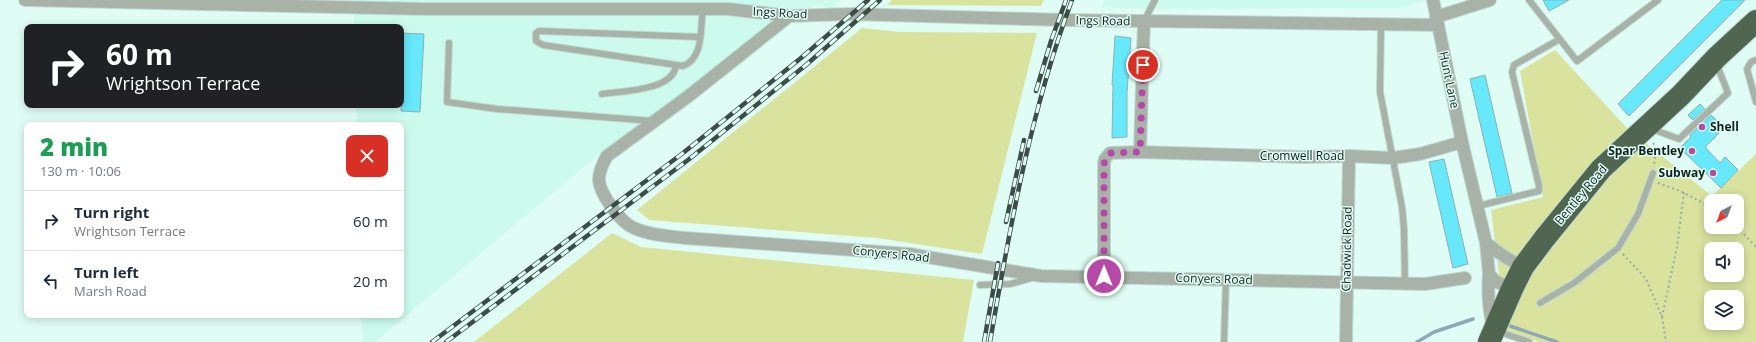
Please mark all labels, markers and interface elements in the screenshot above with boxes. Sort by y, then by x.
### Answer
street label: Ings Road [752,3,808,22]
street label: Ings Road [1076,12,1131,29]
text: 60 m [106,35,173,73]
icon: right [40,40,92,92]
pin [1126,48,1160,82]
street label: Hunt Lane [1435,50,1464,110]
icon: arrive [1132,54,1154,76]
text: Wrightson Terrace [106,71,260,95]
place label: Shell [1710,118,1739,135]
marker: Shell [1697,122,1707,132]
text: 2 min [40,130,108,163]
button: close [346,135,388,177]
place label: Spar Bentley [1608,142,1684,159]
marker: Spar Bentley [1687,146,1697,156]
street label: Cromwell Road [1260,147,1344,164]
street label: Bentley Road [1550,161,1611,228]
text: 130 m · 10:06 [40,162,121,180]
place label: Subway [1659,164,1705,181]
marker: Subway [1708,168,1718,178]
north arrow [1704,194,1744,234]
map controls [1704,194,1744,330]
text: Turn right [74,202,149,222]
street label: Chadwick Road [1337,206,1356,292]
icon: right [40,210,62,232]
text: 60 m [353,211,388,231]
text: Wrightson Terrace [74,222,185,240]
street label: Conyers Road [852,241,930,266]
button: sound [1704,242,1744,282]
position arrow [1083,255,1125,297]
text: Turn left [74,262,139,282]
street label: Conyers Road [1175,269,1253,288]
icon: left [40,270,62,292]
text: 20 m [353,271,388,291]
text: Marsh Road [74,282,147,300]
button: layers [1704,290,1744,330]

